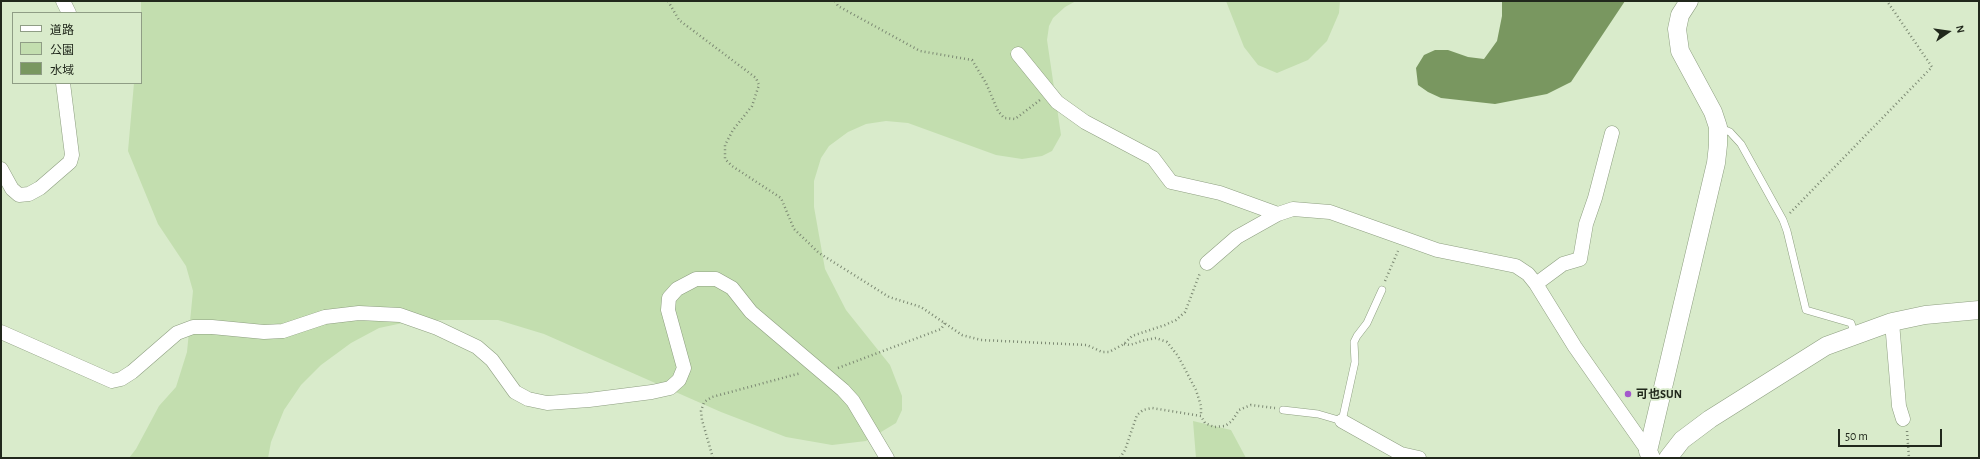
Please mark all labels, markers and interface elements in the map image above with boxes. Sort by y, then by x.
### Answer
legend [12,12,142,84]
north arrow [1928,12,1968,52]
text: 道路 [50,24,74,36]
text: N [1954,24,1966,34]
text: 公園 [50,44,74,56]
text: 水域 [50,64,74,76]
place label: 可也SUN [1636,387,1682,401]
marker: 可也SUN [1623,389,1633,399]
scale bar [1840,421,1944,447]
text: 50 m [1845,430,1868,442]

